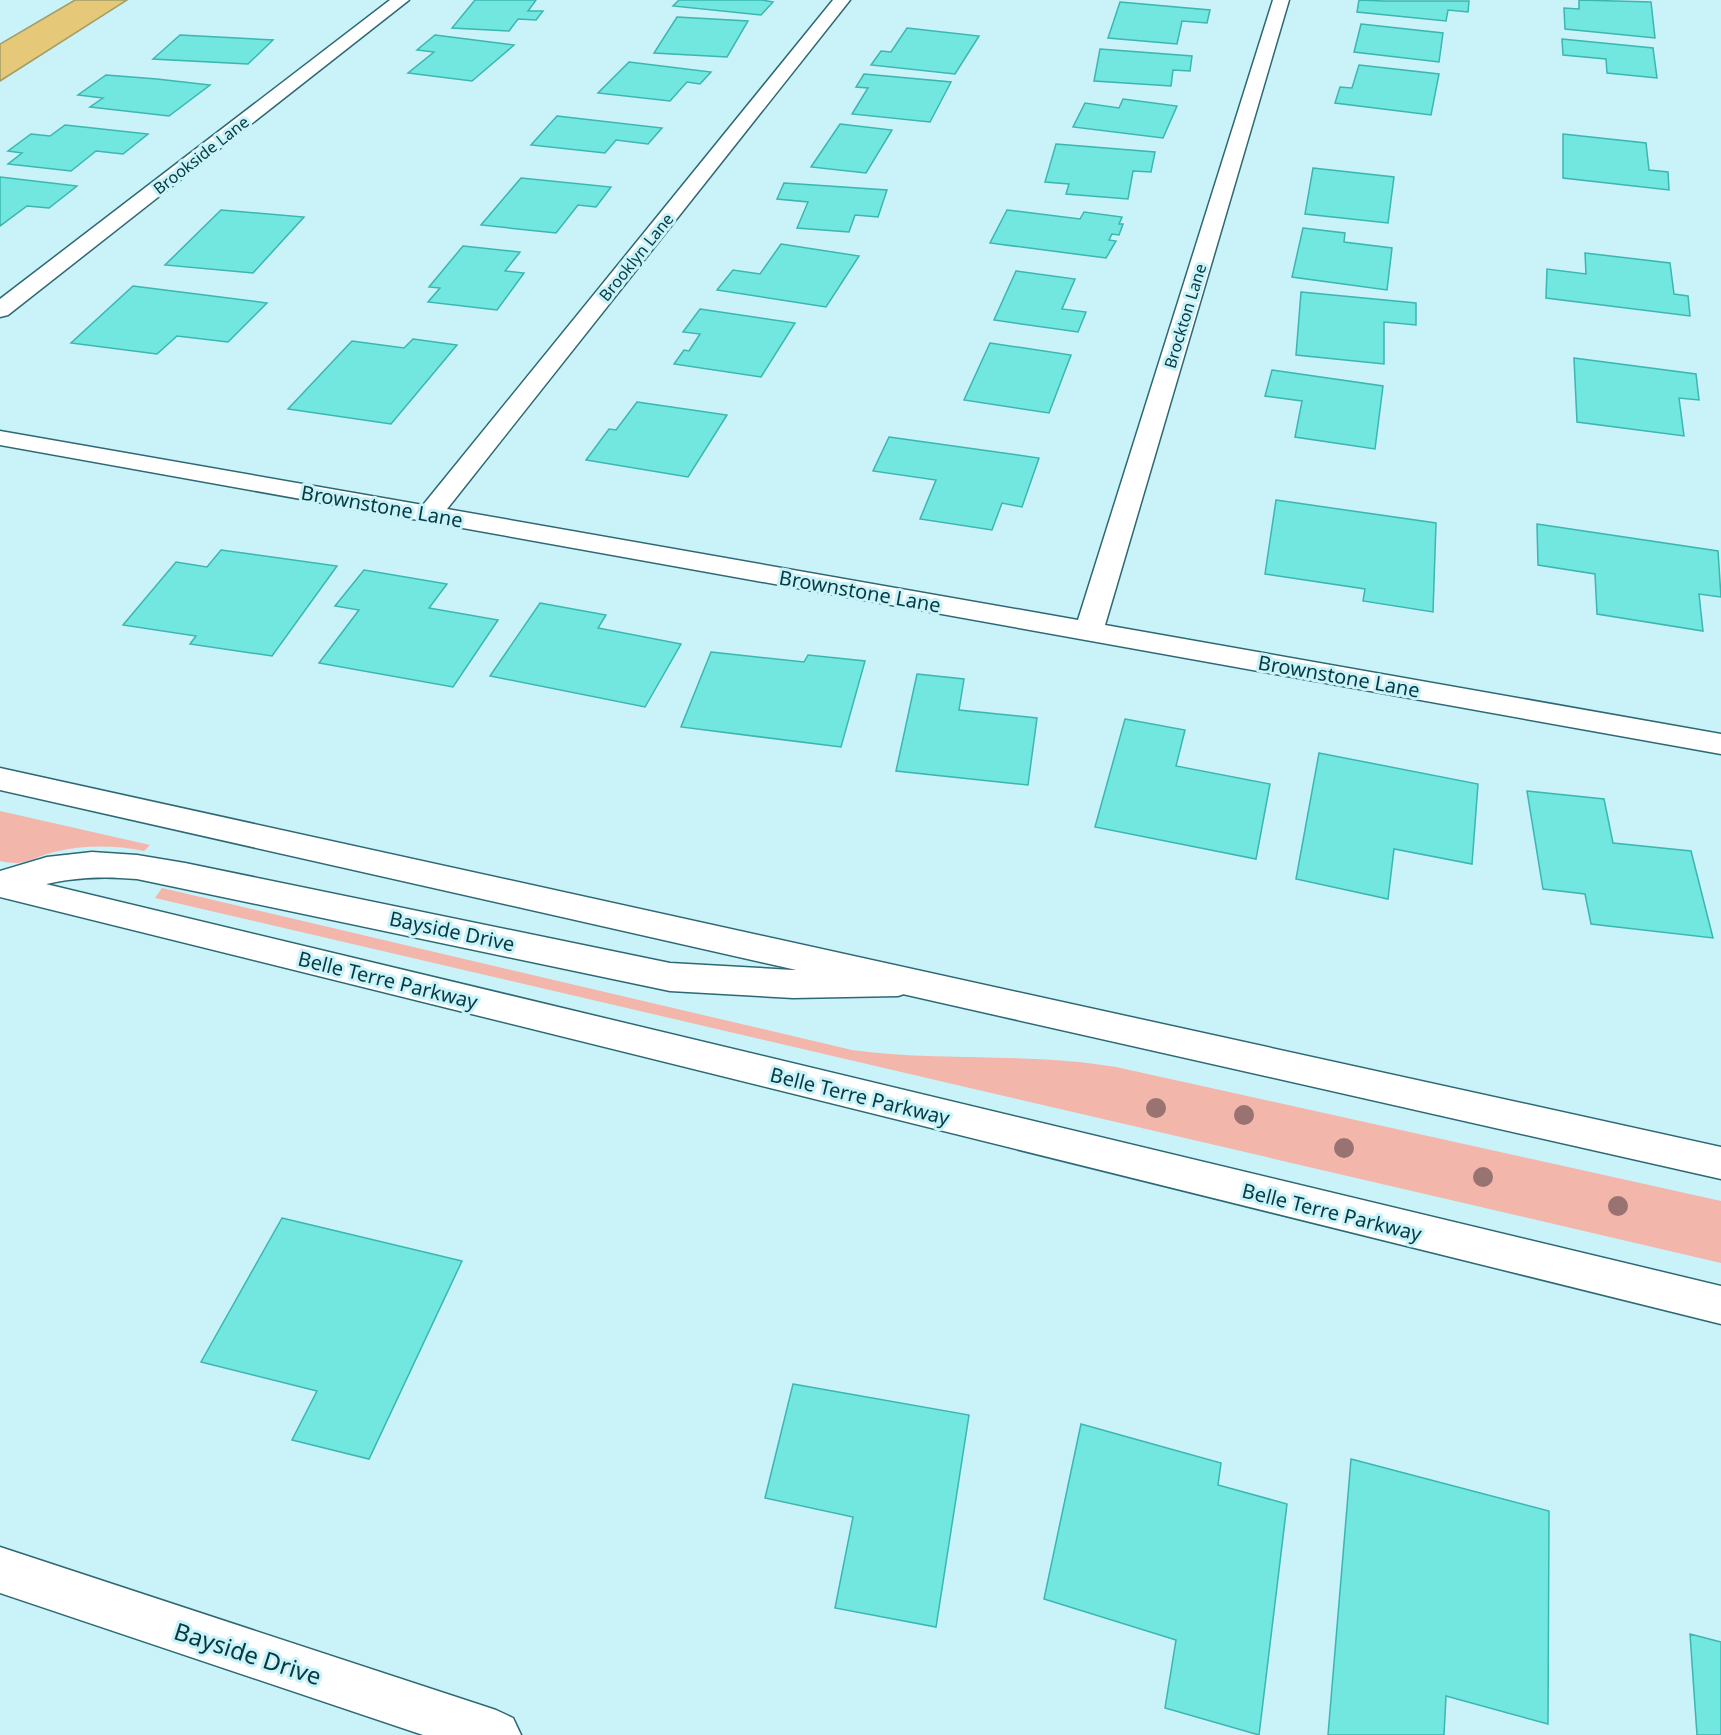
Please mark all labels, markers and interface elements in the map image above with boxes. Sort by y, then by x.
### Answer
street label: Brookside Lane [149,111,253,199]
street label: Brooklyn Lane [594,208,678,306]
street label: Brockton Lane [1159,261,1211,371]
street label: Brownstone Lane [299,478,465,534]
street label: Brownstone Lane [777,563,943,619]
street label: Brownstone Lane [1256,648,1422,704]
street label: Bayside Drive [387,905,517,957]
street label: Belle Terre Parkway [295,945,481,1016]
street label: Belle Terre Parkway [767,1061,953,1132]
street label: Belle Terre Parkway [1239,1177,1425,1248]
street label: Bayside Drive [170,1614,326,1692]

